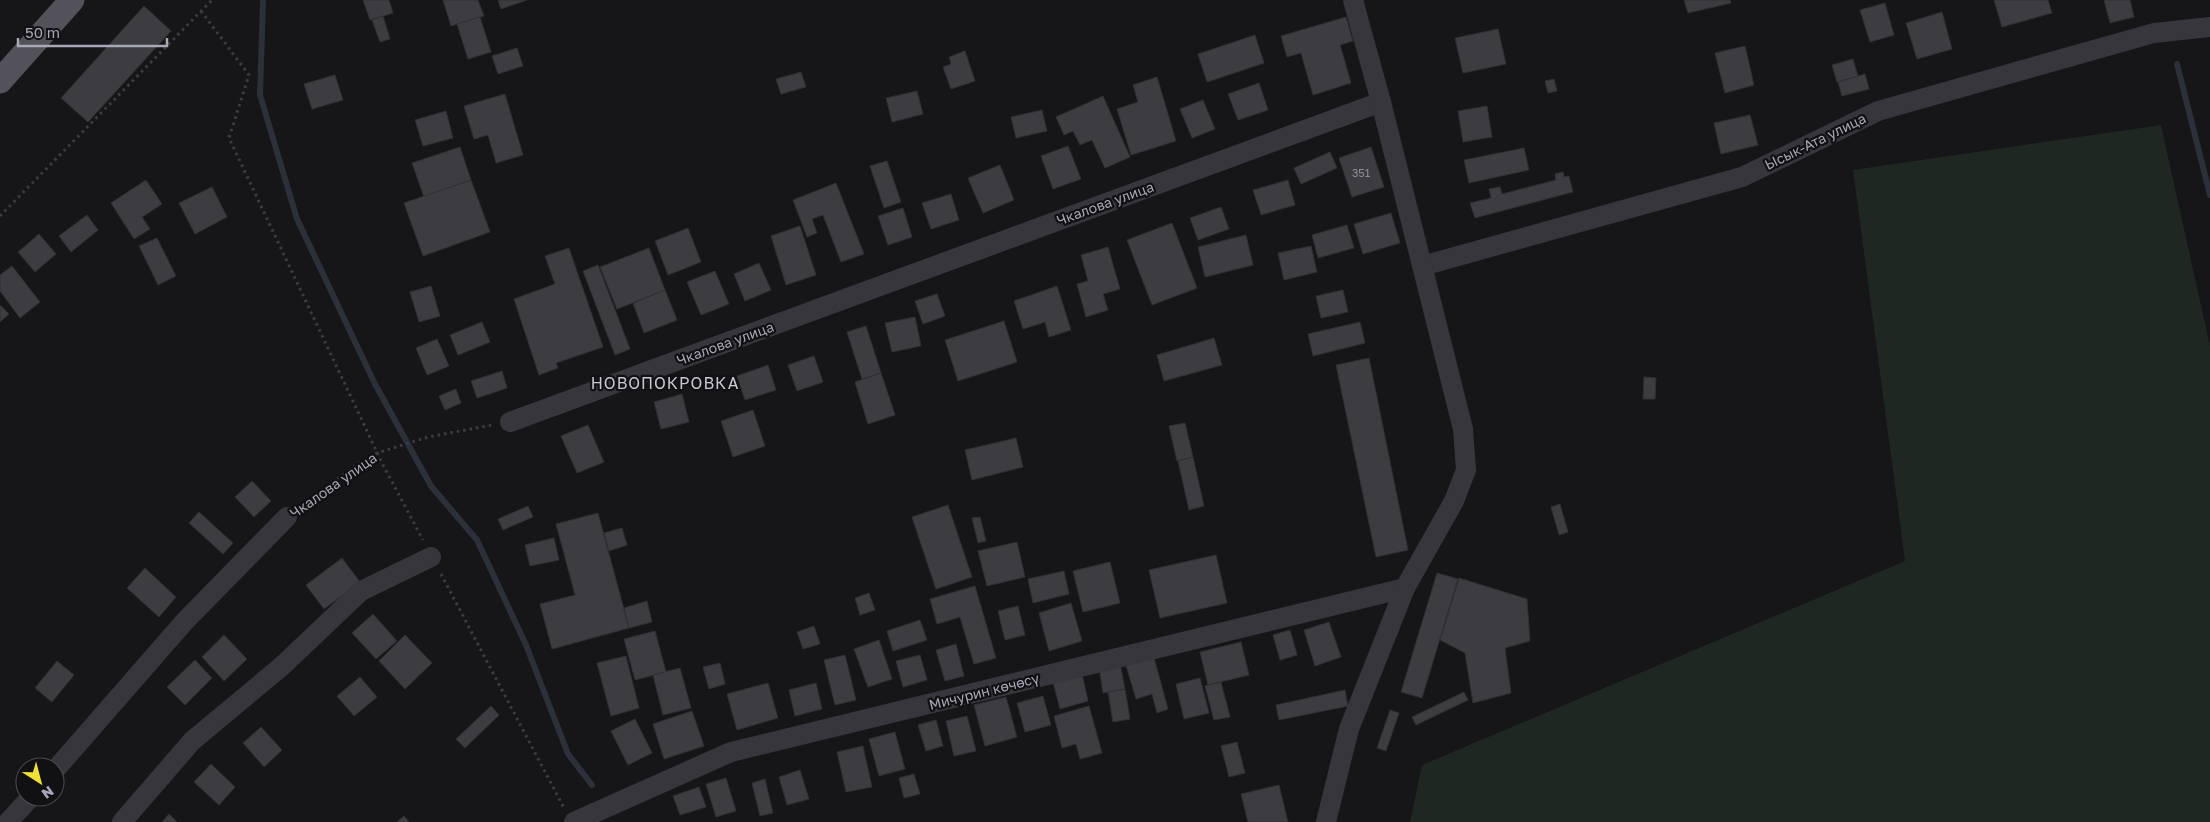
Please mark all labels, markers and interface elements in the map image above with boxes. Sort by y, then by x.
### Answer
scale bar [18,15,166,47]
text: 50 m [25,23,60,41]
street label: Ысык-Ата улица [1762,109,1868,173]
house number: 351 [1352,166,1370,179]
street label: Чкалова улица [1054,178,1156,228]
street label: Чкалова улица [674,318,776,368]
district label: НОВОПОКРОВКА [591,373,739,393]
street label: Чкалова улица [286,449,380,521]
street label: Мичурин көчөсү [927,669,1041,713]
north arrow [15,757,65,807]
text: N [39,783,57,803]

